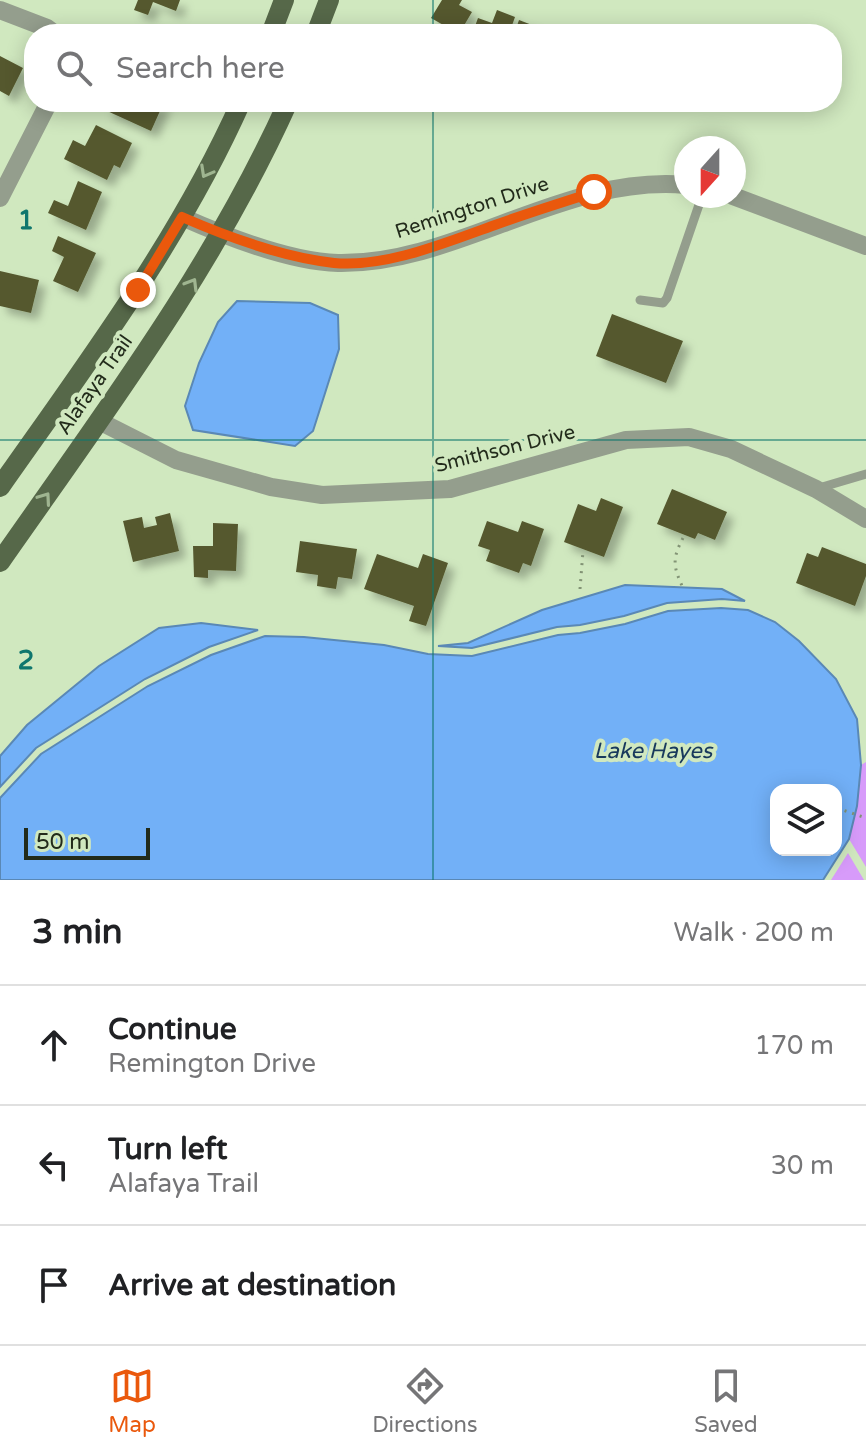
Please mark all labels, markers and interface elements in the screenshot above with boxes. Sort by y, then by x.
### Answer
search box [24,24,842,112]
icon: search [52,46,96,90]
text: Search here [116,50,285,87]
north arrow [674,136,746,208]
one-way arrow [201,163,216,178]
street label: Remington Drive [392,172,552,244]
route start [576,174,612,210]
text: 1 [18,205,34,236]
route end [120,272,156,308]
one-way arrow [182,278,197,293]
street label: Alafaya Trail [52,331,138,439]
street label: Smithson Drive [432,420,578,478]
one-way arrow [35,493,50,507]
text: 2 [18,645,34,676]
water label: Lake Hayes [594,738,714,764]
map controls [770,784,842,856]
button: layers [770,784,842,856]
scale bar [24,824,150,860]
text: 50 m [36,829,90,855]
text: 3 min [32,912,123,953]
text: Walk · 200 m [674,917,834,948]
text: Continue [108,1011,237,1048]
icon: ahead [32,1023,76,1067]
text: 170 m [754,1030,834,1061]
text: Remington Drive [108,1048,316,1079]
text: Turn left [108,1131,227,1168]
icon: left [32,1143,76,1187]
text: 30 m [771,1150,834,1181]
text: Alafaya Trail [108,1168,259,1199]
icon: arrive [32,1263,76,1307]
text: Arrive at destination [108,1267,396,1304]
tab: Map [108,1364,156,1438]
tab: Directions [372,1364,478,1438]
tab: Saved [694,1364,758,1438]

